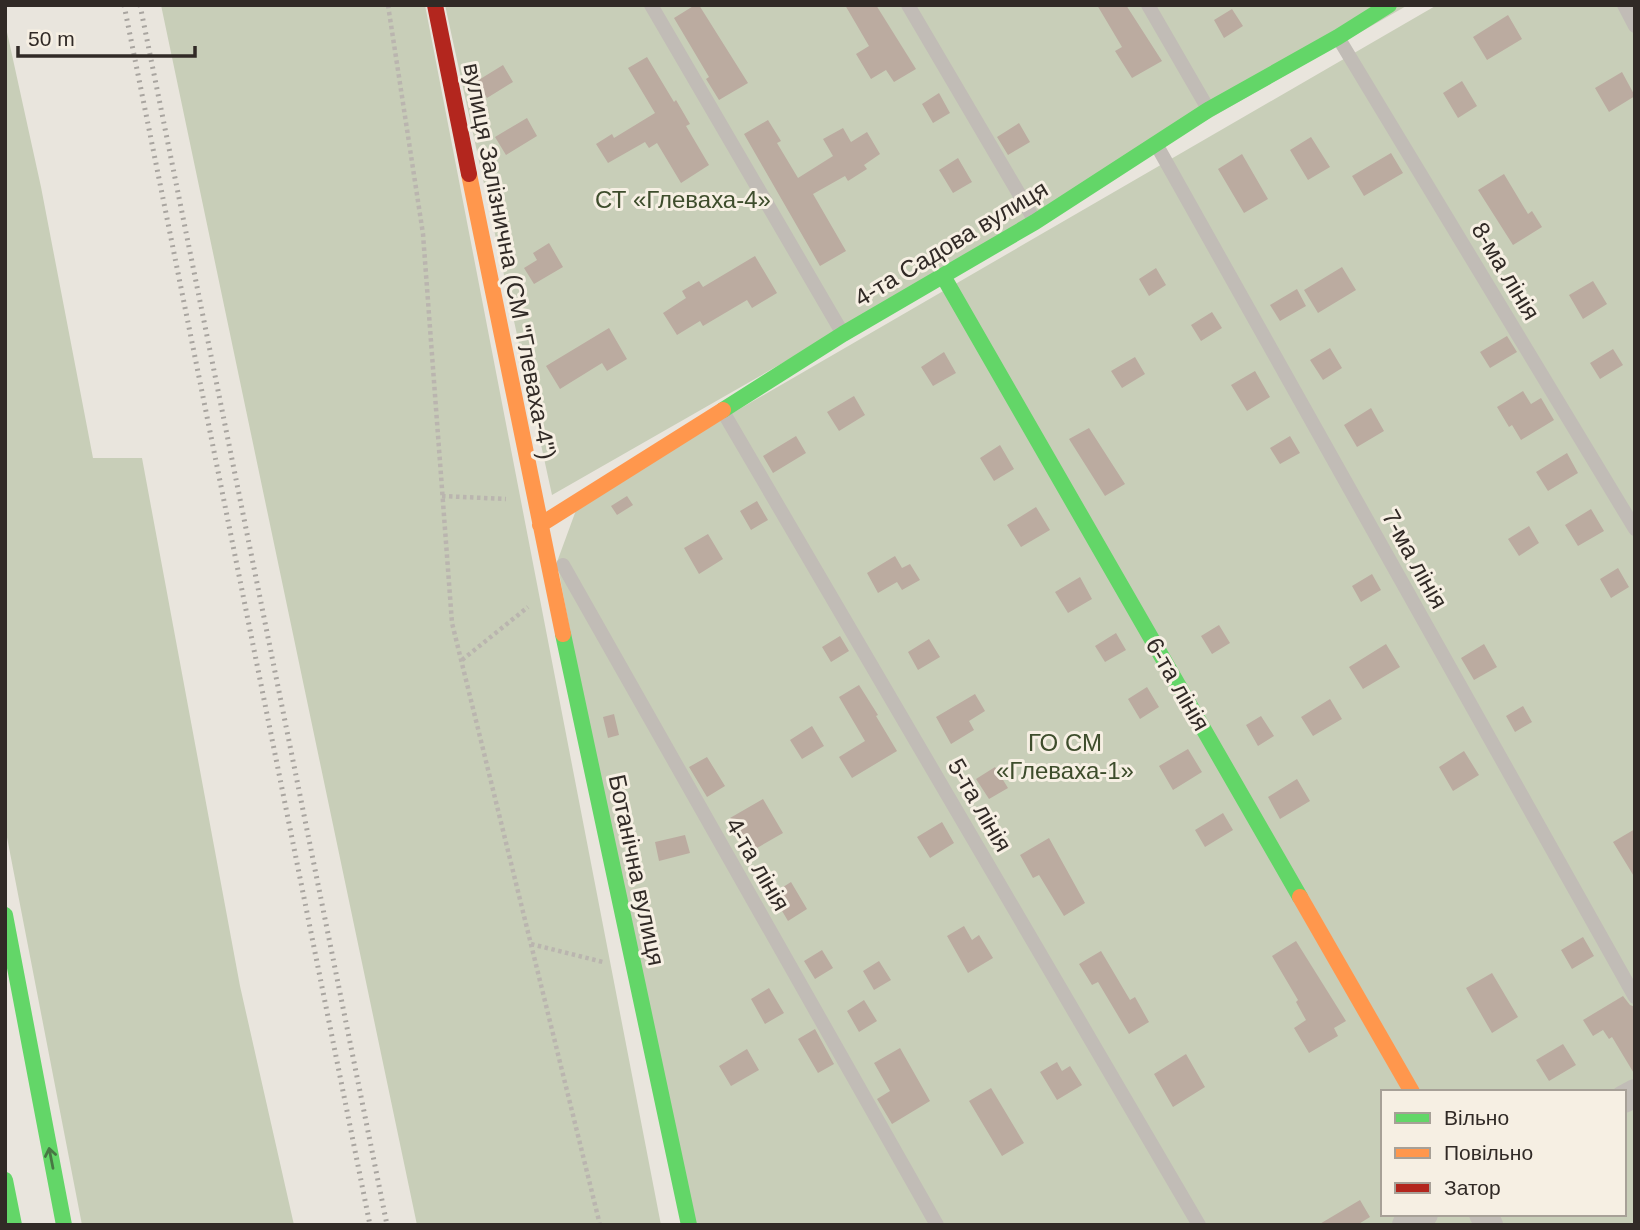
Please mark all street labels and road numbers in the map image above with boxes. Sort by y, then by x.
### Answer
street label: вулиця Залізнична (СМ "Глеваха-4") [458,61,562,461]
street label: 4-та Садова вулиця [849,175,1053,311]
street label: 8-ма лінія [1466,217,1546,325]
street label: 7-ма лінія [1377,505,1453,613]
street label: 6-та лінія [1141,633,1215,735]
street label: 5-та лінія [943,754,1017,856]
street label: Ботанічна вулиця [604,772,670,968]
street label: 4-та лінія [721,813,795,915]

